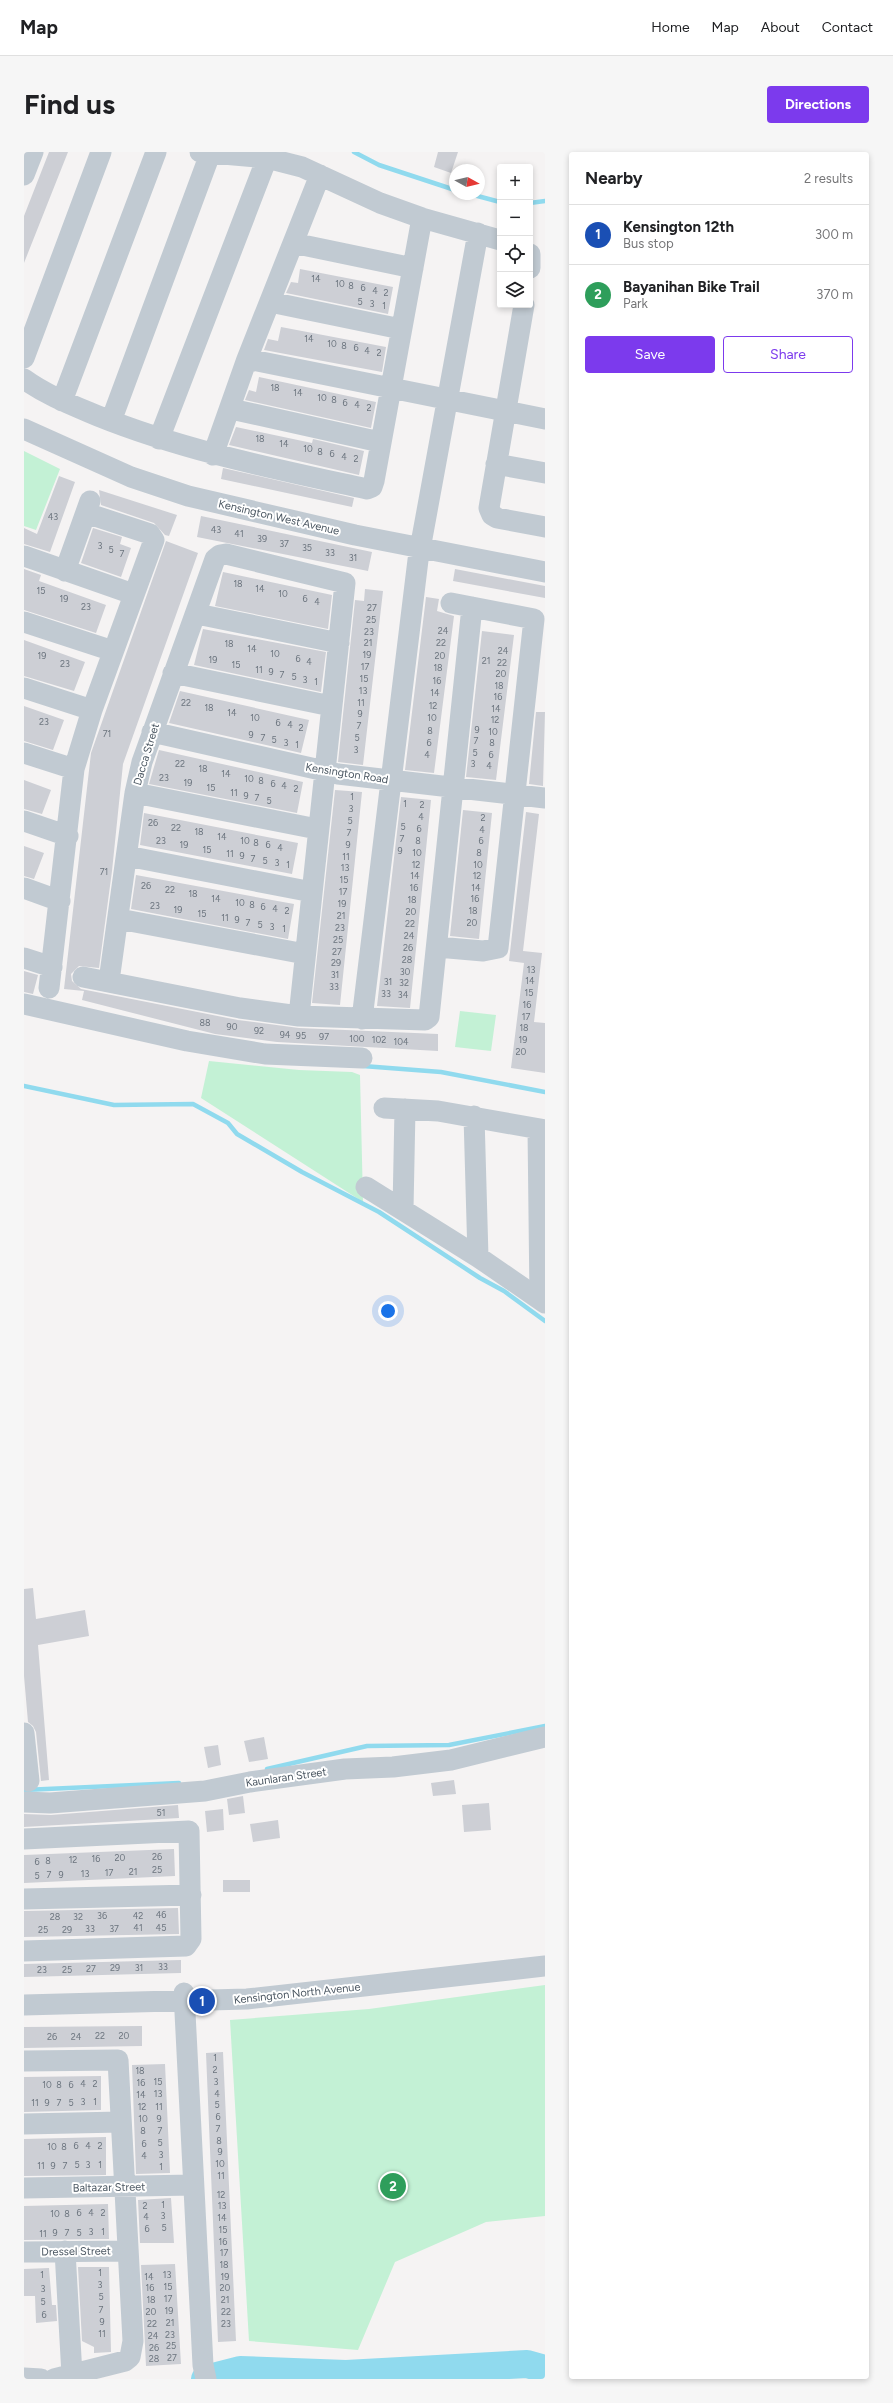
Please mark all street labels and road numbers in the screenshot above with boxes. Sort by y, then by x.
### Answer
street label: Kensington West Avenue [217,497,341,538]
street label: Dacca Street [131,722,162,787]
street label: Kensington Road [305,761,389,786]
street label: Kaunlaran Street [245,1765,327,1790]
street label: Kensington North Avenue [233,1980,361,2007]
street label: Baltazar Street [73,2180,145,2195]
street label: Dressel Street [41,2244,111,2259]

